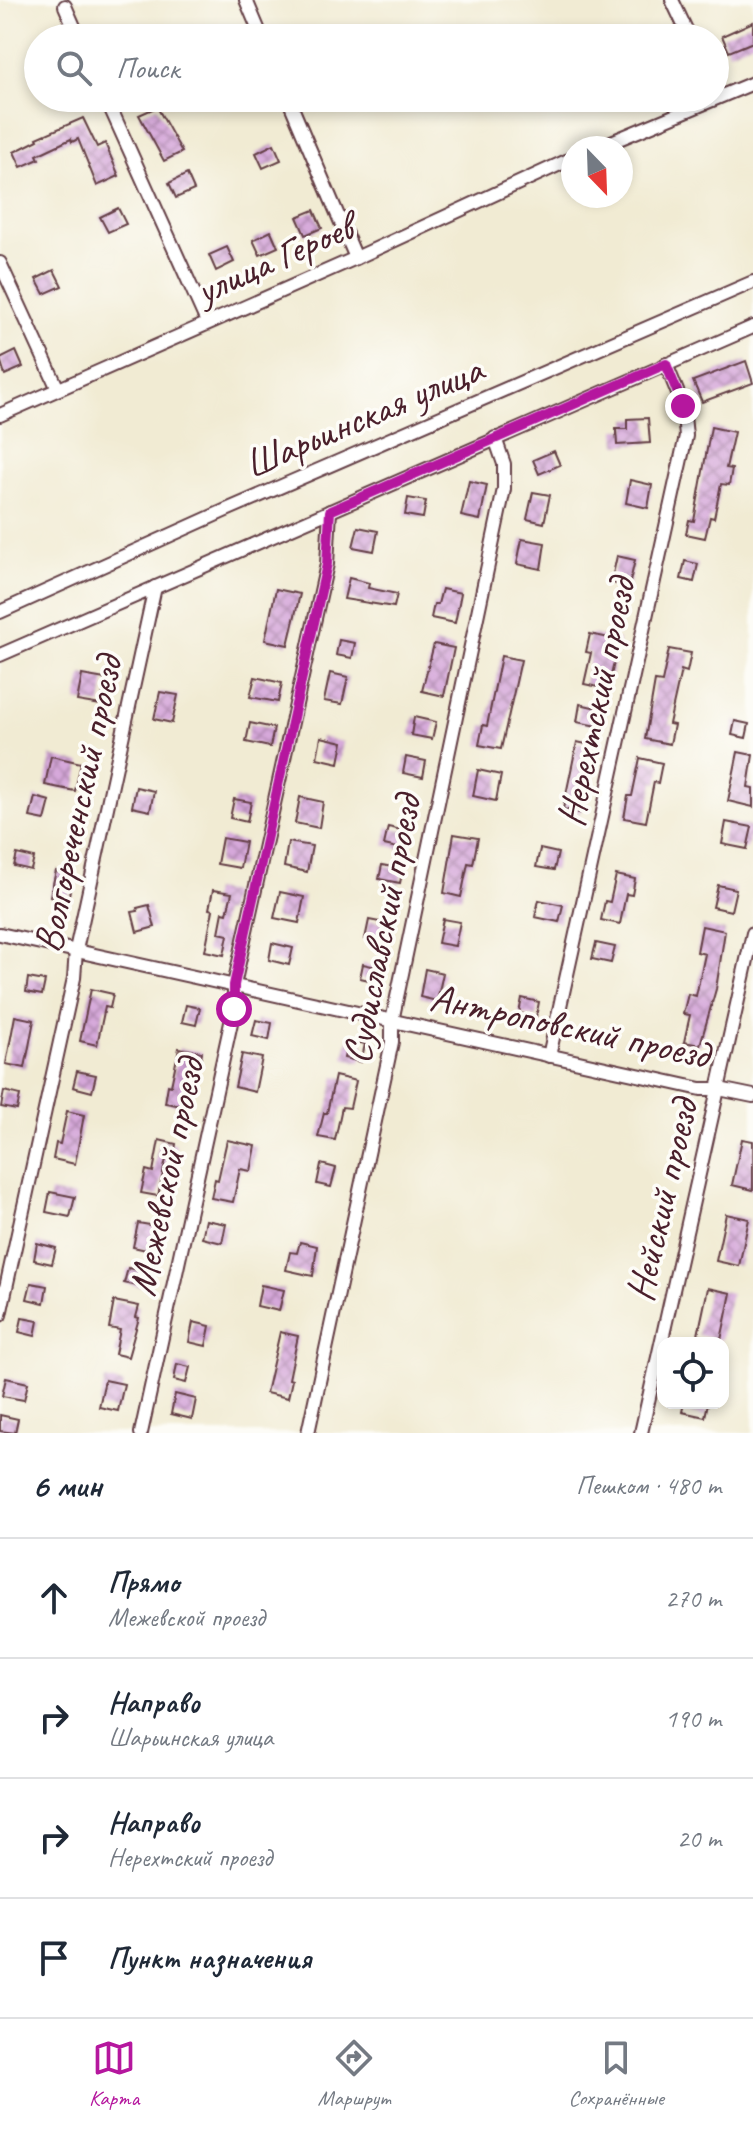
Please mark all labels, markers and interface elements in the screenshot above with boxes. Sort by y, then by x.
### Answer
search box [24,24,729,112]
icon: search [52,46,96,90]
text: Поиск [116,49,179,87]
north arrow [561,136,633,208]
street label: улица Героев [186,199,369,316]
street label: Шарьинская улица [237,343,492,490]
route end [665,388,701,424]
street label: Нерехтский проезд [545,570,647,831]
street label: Волгореченский проезд [22,648,135,957]
street label: Судиславский проезд [331,787,433,1067]
street label: Антроповский проезд [426,972,718,1081]
route start [216,991,252,1027]
street label: Межевской проезд [116,1050,216,1300]
street label: Нейский проезд [615,1091,710,1306]
map controls [657,1337,729,1409]
button: locate [657,1337,729,1409]
text: 6 мин [32,1464,102,1507]
text: Пешком · 480 m [576,1469,721,1502]
text: Прямо [108,1563,179,1601]
icon: ahead [32,1576,76,1620]
text: 270 m [665,1582,721,1615]
text: Межевской проезд [108,1601,265,1634]
text: Направо [108,1683,200,1721]
icon: right [32,1696,76,1740]
text: 190 m [665,1702,721,1735]
text: Шарьинская улица [108,1721,273,1754]
text: Направо [108,1803,200,1841]
icon: right [32,1816,76,1860]
text: 20 m [677,1822,721,1855]
text: Нерехтский проезд [108,1841,272,1874]
icon: arrive [32,1936,76,1980]
text: Пункт назначения [108,1939,311,1977]
tab: Карта [89,2036,139,2112]
tab: Маршрут [318,2036,390,2112]
tab: Сохранённые [568,2036,664,2112]

